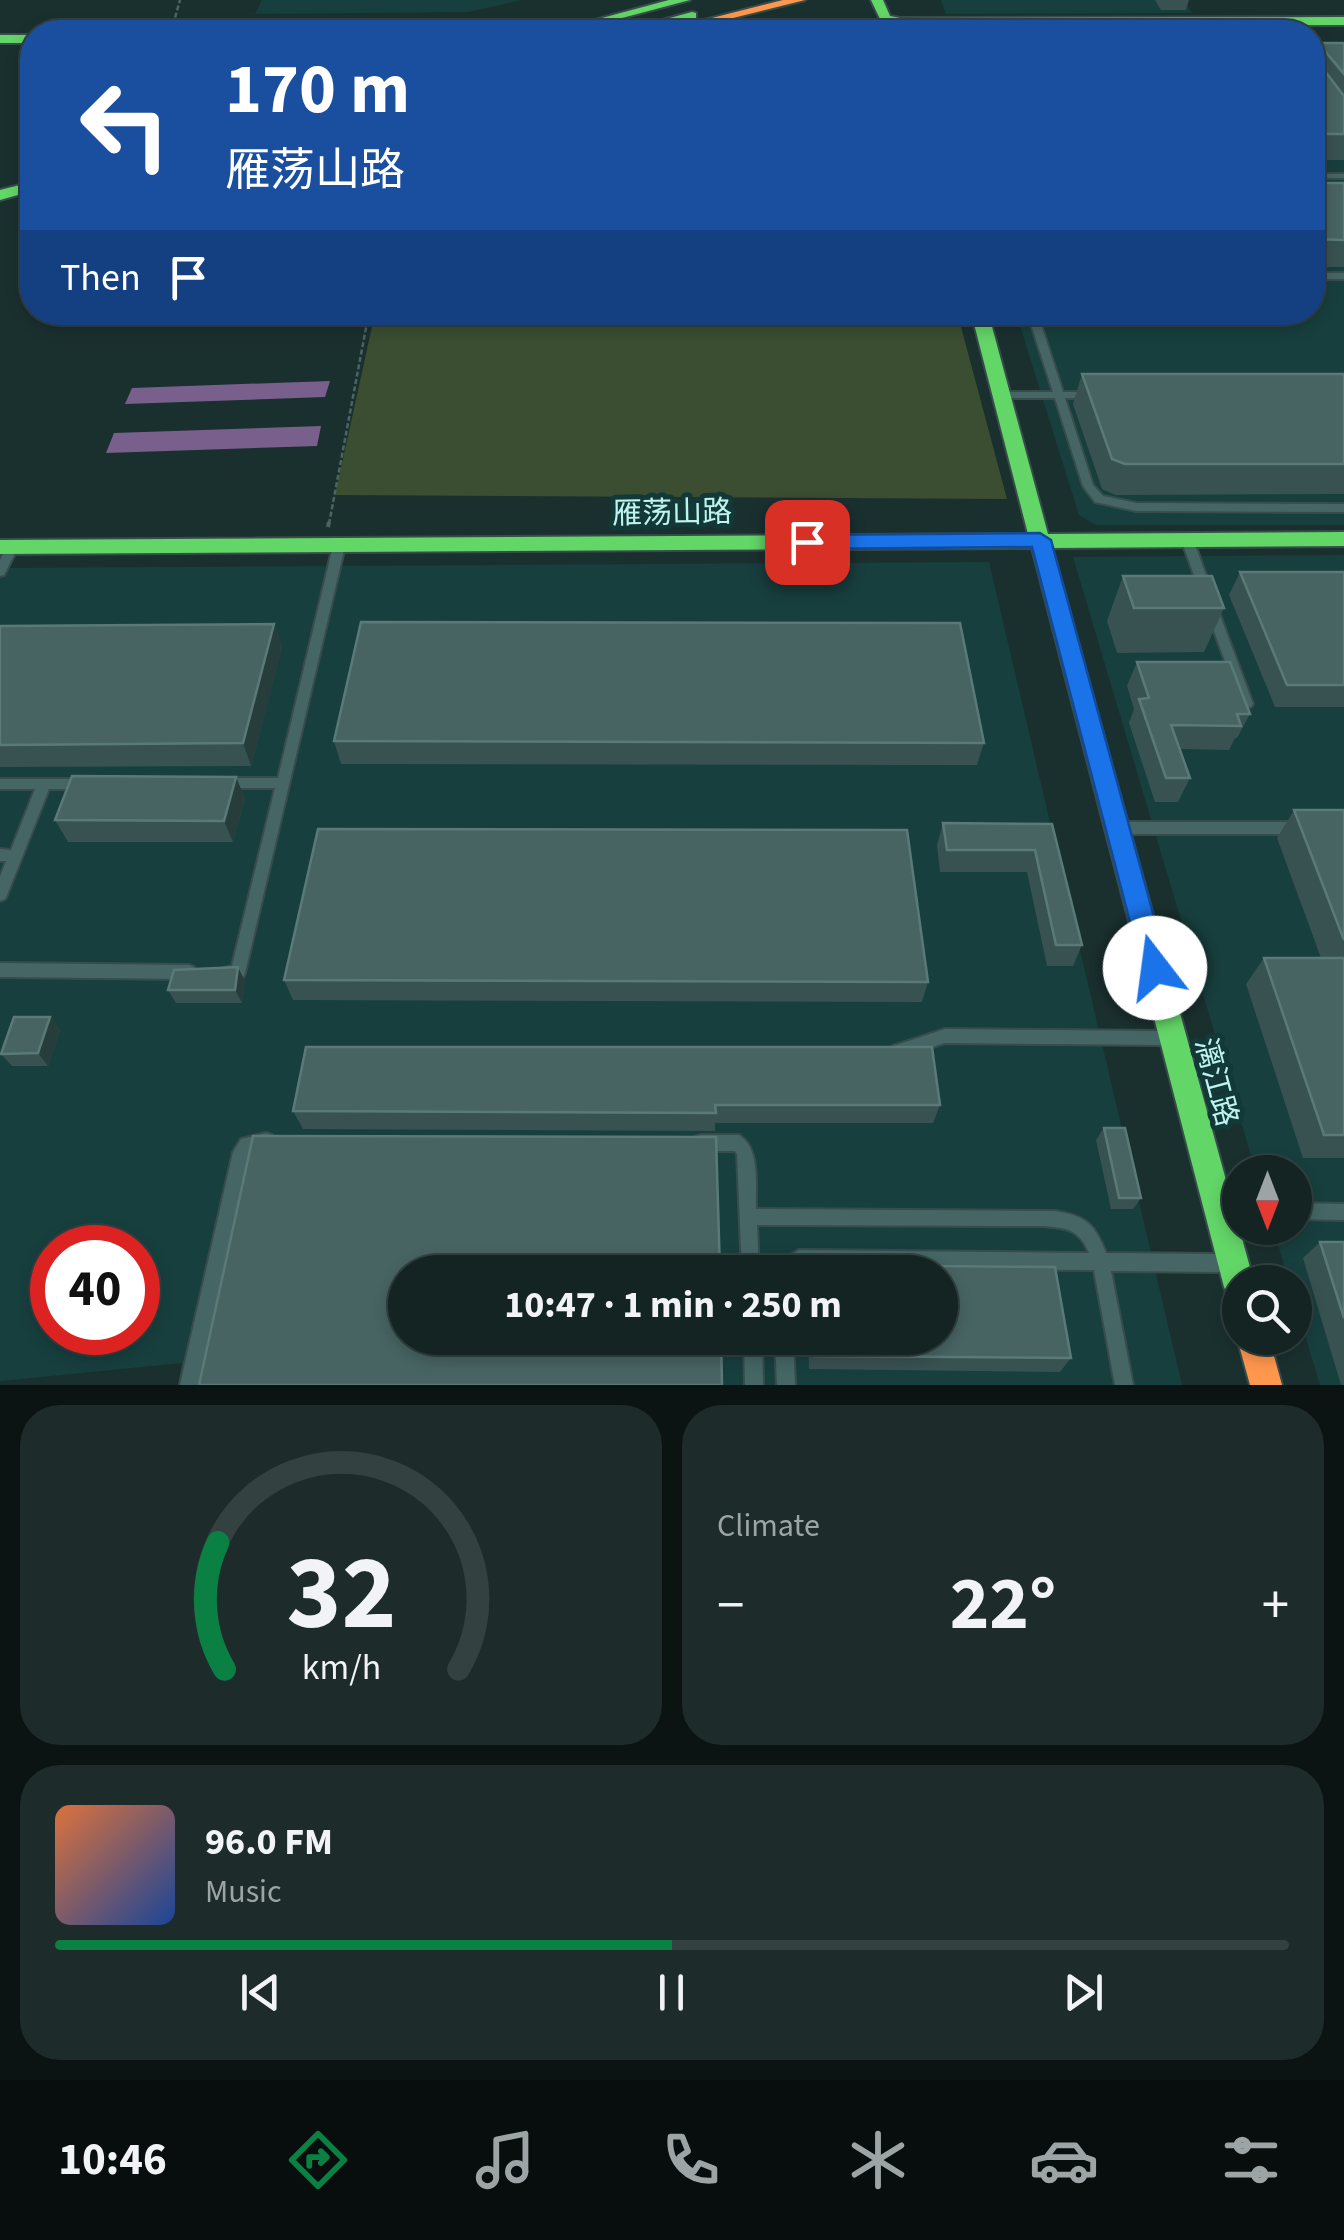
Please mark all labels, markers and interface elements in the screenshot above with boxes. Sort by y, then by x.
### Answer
text: 170 m [225,40,410,140]
icon: left [60,60,190,190]
text: 雁荡山路 [225,139,405,203]
icon: arrive [161,250,216,305]
text: Then [60,251,141,305]
street label: 雁荡山路 [612,490,732,536]
pin [765,500,850,585]
icon: arrive [780,515,835,570]
position arrow [1103,916,1207,1020]
street label: 漓江路 [1184,1033,1248,1131]
north arrow [1222,1155,1312,1245]
map controls [1222,1155,1312,1355]
speed limit sign: 40 [30,1225,160,1355]
button: search [1222,1265,1312,1355]
text: 10:47 · 1 min · 250 m [504,1278,842,1332]
text: Climate [717,1503,820,1549]
text: 32 [286,1521,396,1669]
text: 22° [950,1551,1056,1658]
text: − [717,1567,744,1645]
text: + [1262,1567,1289,1645]
text: km/h [301,1642,381,1693]
text: 96.0 FM [205,1815,333,1869]
text: Music [205,1869,282,1915]
icon: previous [233,1965,288,2020]
icon: pause [644,1965,699,2020]
icon: next [1056,1965,1111,2020]
icon: directions [283,2125,353,2195]
icon: music [470,2125,540,2195]
icon: phone [656,2125,726,2195]
icon: climate [843,2125,913,2195]
icon: car [1029,2125,1099,2195]
icon: filters [1216,2125,1286,2195]
text: 10:46 [58,2128,167,2192]

